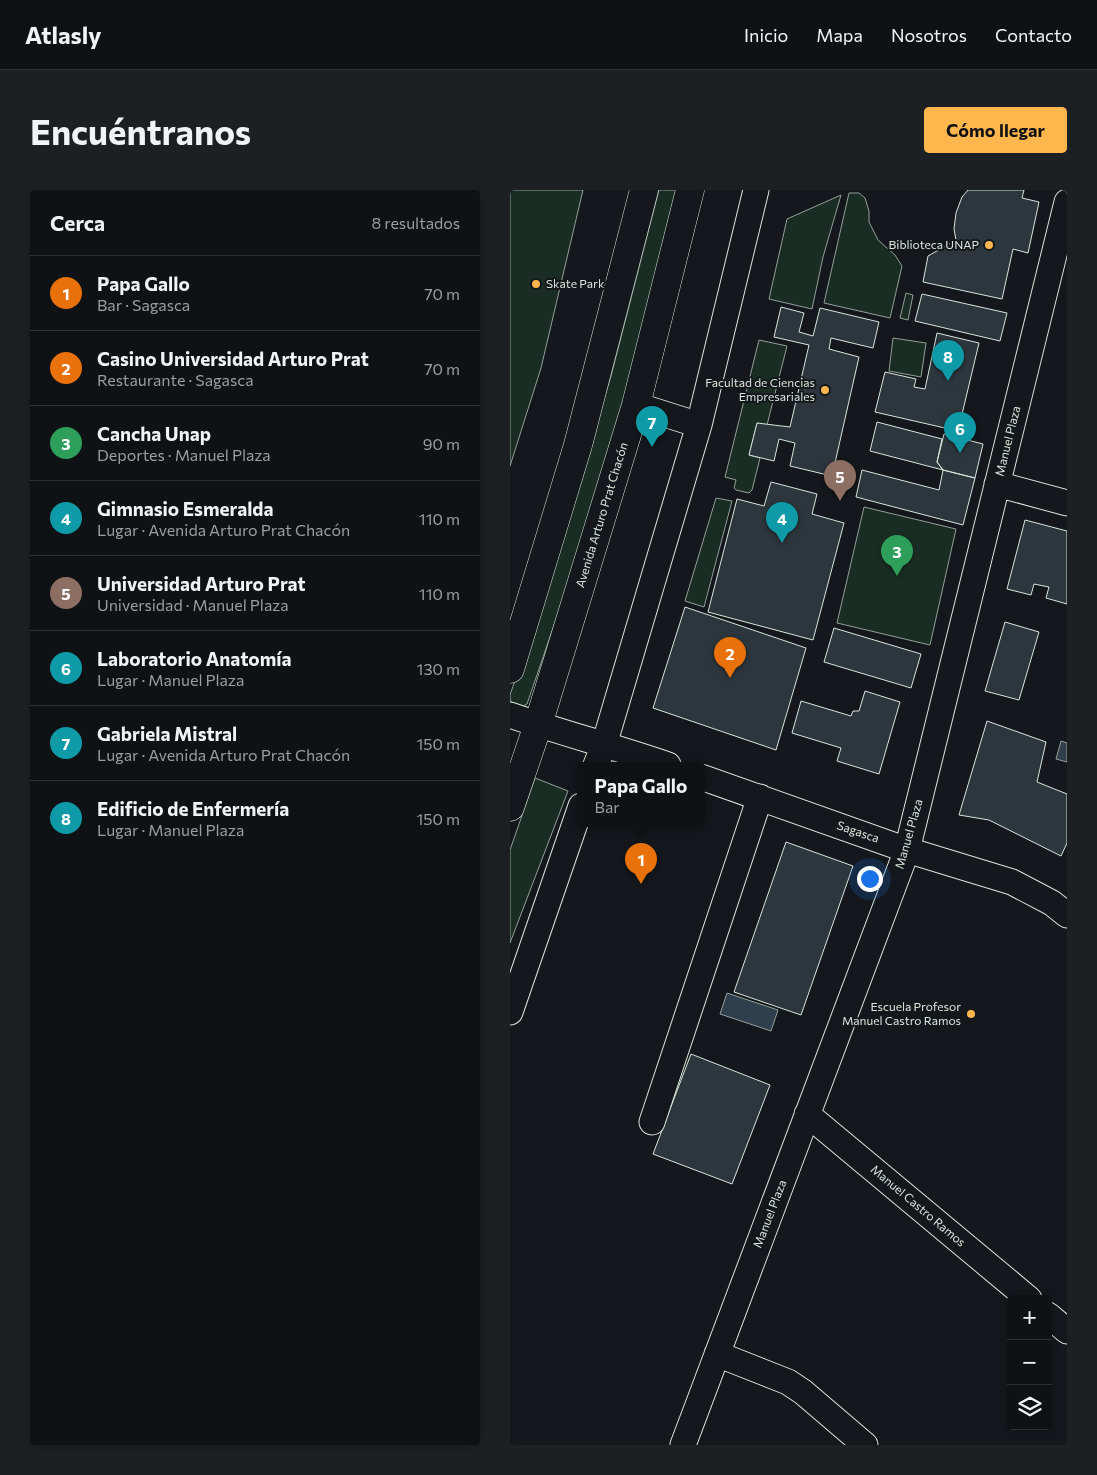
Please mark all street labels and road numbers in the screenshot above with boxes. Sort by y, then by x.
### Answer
street label: Manuel Plaza [992,404,1023,477]
street label: Avenida Arturo Prat Chacón [572,440,630,589]
street label: Manuel Plaza [891,797,925,870]
street label: Sagasca [835,817,881,845]
street label: Manuel Castro Ramos [869,1162,969,1249]
street label: Manuel Plaza [750,1178,789,1250]

